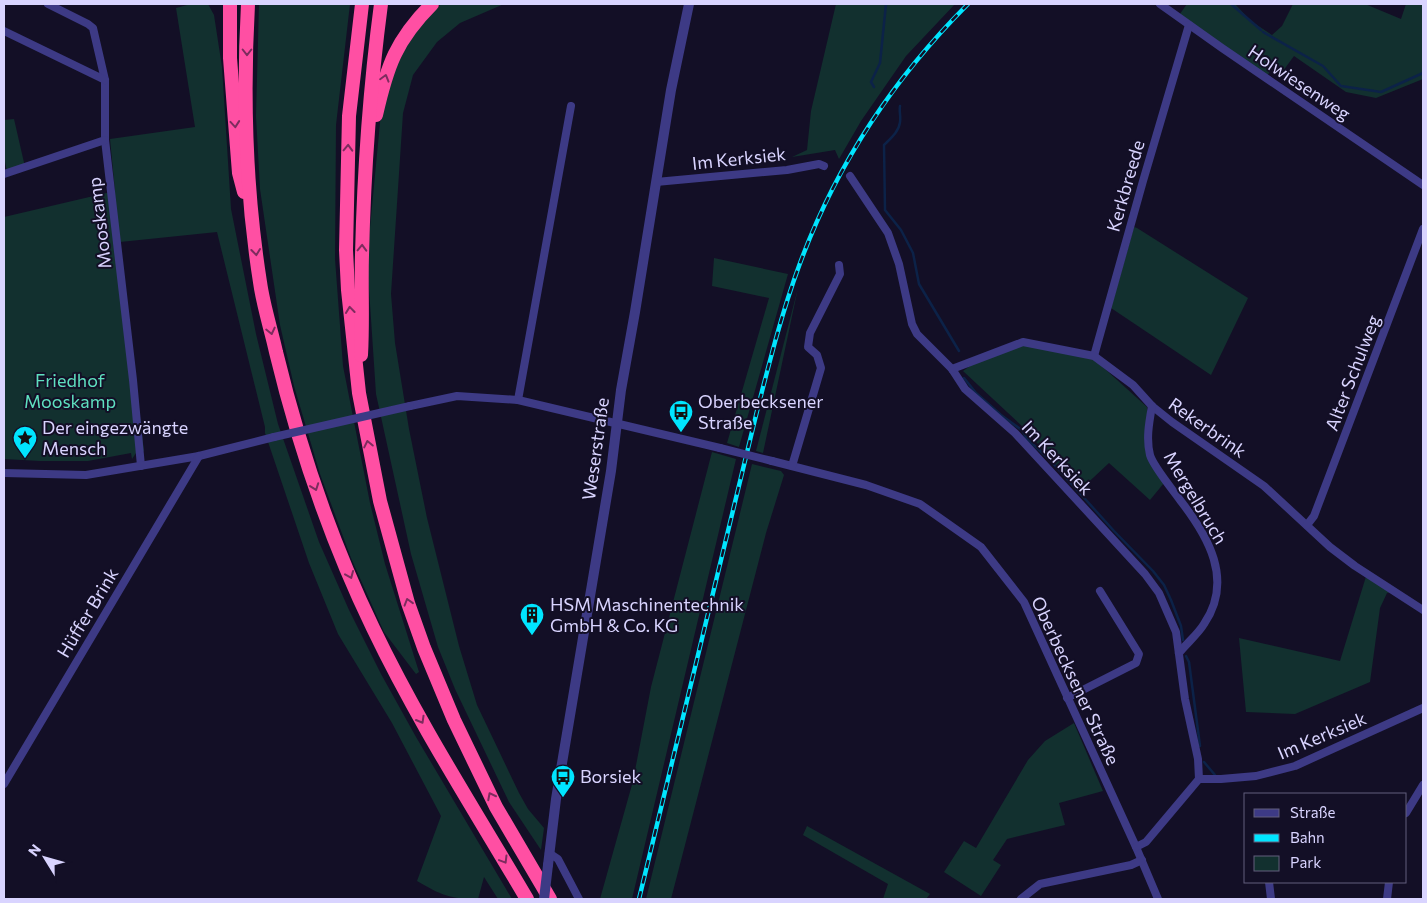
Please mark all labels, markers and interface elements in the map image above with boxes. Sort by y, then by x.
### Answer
street label: Holwiesenweg [1244,40,1355,125]
one-way arrow [242,49,252,57]
one-way arrow [380,74,390,83]
one-way arrow [230,120,241,128]
street label: Kerkbreede [1101,137,1149,234]
street label: Im Kerksiek [691,142,787,174]
one-way arrow [343,144,354,152]
street label: Mooskamp [82,176,116,270]
one-way arrow [357,244,367,252]
one-way arrow [250,249,261,257]
one-way arrow [345,306,356,314]
street label: Alter Schulweg [1320,311,1384,434]
one-way arrow [265,327,276,336]
park label: Friedhof Mooskamp [24,369,116,412]
place label: Oberbecksener Straße [698,390,824,433]
street label: Rekerbrink [1165,392,1251,462]
street label: Weserstraße [577,396,613,502]
bus stop icon: Oberbecksener Straße [668,399,694,433]
street label: Im Kerksiek [1018,415,1098,499]
place label: Der eingezwängte Mensch [42,416,188,459]
place icon: Der eingezwängte Mensch [12,425,38,459]
one-way arrow [363,440,374,449]
street label: Mergelbruch [1159,447,1232,548]
one-way arrow [309,483,319,491]
street label: Hüffer Brink [52,564,123,661]
one-way arrow [343,570,354,579]
place label: HSM Maschinentechnik GmbH & Co. KG [550,593,744,636]
street label: Oberbecksener Straße [1027,593,1125,768]
one-way arrow [403,598,413,607]
building icon: HSM Maschinentechnik GmbH & Co. KG [519,602,545,636]
street label: Im Kerksiek [1274,706,1369,764]
one-way arrow [415,715,425,724]
bus stop icon: Borsiek [550,764,576,798]
place label: Borsiek [580,765,642,787]
one-way arrow [487,793,497,802]
legend [1244,793,1407,883]
text: Straße [1290,803,1336,821]
text: Bahn [1290,828,1325,846]
north arrow [20,833,70,883]
text: N [24,841,44,859]
text: Park [1290,853,1321,871]
one-way arrow [497,855,507,864]

